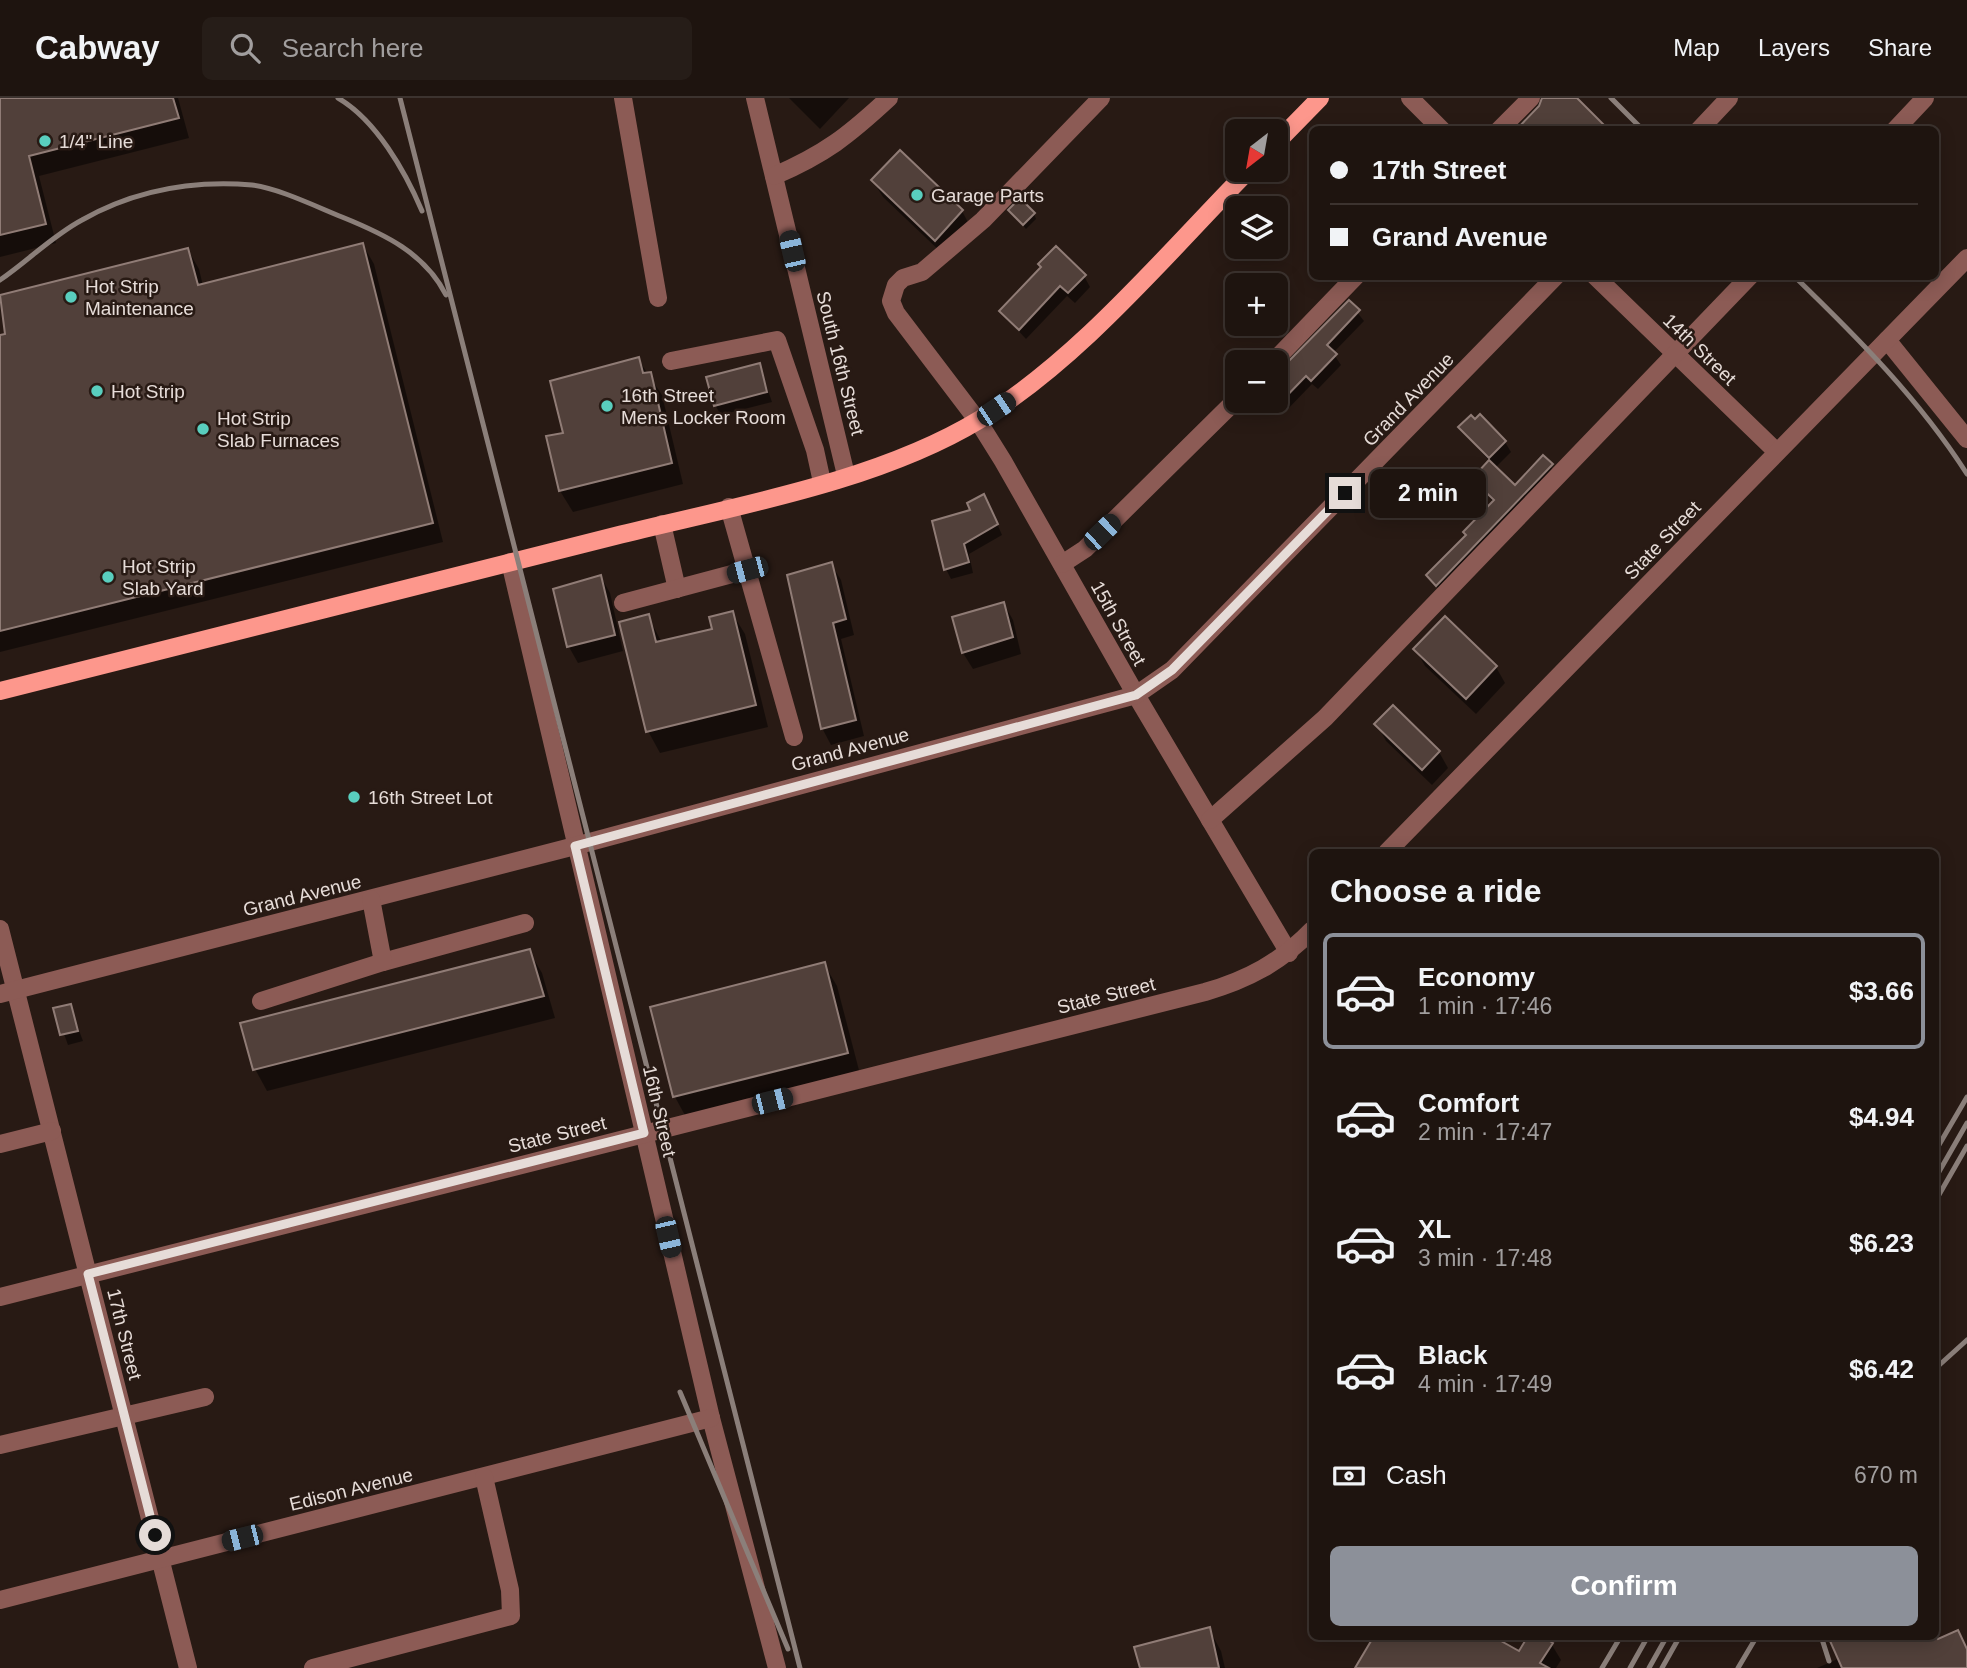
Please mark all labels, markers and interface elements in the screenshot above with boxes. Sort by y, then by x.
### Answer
search box [202,17,692,80]
text: Cabway [35,29,160,66]
icon: search [226,29,264,67]
text: Search here [282,33,423,63]
text: Map [1673,34,1720,61]
text: Layers [1758,34,1830,61]
text: Share [1868,34,1932,61]
north arrow [1225,119,1288,182]
map controls [1225,119,1288,413]
place label: 1/4" Line [59,131,133,152]
marker: 1/4" Line [37,133,53,149]
text: 17th Street [1372,155,1506,185]
place label: Garage Parts [931,185,1044,206]
marker: Garage Parts [909,187,925,203]
button: layers [1225,196,1288,259]
text: Grand Avenue [1372,222,1548,252]
car [778,228,807,274]
button: + [1225,273,1288,336]
place label: Hot Strip Maintenance [85,276,194,319]
marker: Hot Strip Maintenance [63,289,79,305]
street label: South 16th Street [812,289,869,438]
street label: 14th Street [1659,310,1741,390]
street label: Grand Avenue [1359,348,1458,450]
button: − [1225,350,1288,413]
place label: Hot Strip [111,381,185,402]
marker: Hot Strip [89,383,105,399]
place label: 16th Street Mens Locker Room [621,385,786,428]
car [973,389,1020,429]
marker: 16th Street Mens Locker Room [599,398,615,414]
place label: Hot Strip Slab Furnaces [217,408,340,451]
marker: Hot Strip Slab Furnaces [195,421,211,437]
callout: 2 min [1370,468,1485,518]
route end [1329,477,1361,509]
text: 2 min [1398,480,1458,506]
street label: State Street [1620,496,1705,584]
car [1080,510,1125,554]
car [724,554,771,586]
place label: Hot Strip Slab Yard [122,556,204,599]
marker: Hot Strip Slab Yard [100,569,116,585]
street label: 15th Street [1087,578,1151,670]
street label: Grand Avenue [789,724,911,775]
place label: 16th Street Lot [368,787,493,808]
marker: 16th Street Lot [346,789,362,805]
street label: Grand Avenue [241,871,363,920]
text: Choose a ride [1330,873,1542,909]
icon: car [1334,960,1397,1023]
text: Economy [1418,962,1535,992]
street label: State Street [1055,973,1158,1018]
text: $3.66 [1849,976,1914,1006]
text: 1 min · 17:46 [1418,993,1552,1019]
street label: 16th Street [639,1063,680,1159]
car [750,1086,795,1116]
icon: car [1334,1086,1397,1149]
text: Comfort [1418,1088,1519,1118]
text: $4.94 [1849,1102,1914,1132]
street label: State Street [506,1112,609,1157]
text: 2 min · 17:47 [1418,1119,1552,1145]
icon: car [1334,1212,1397,1275]
car [654,1214,683,1260]
text: XL [1418,1214,1451,1244]
text: $6.23 [1849,1228,1914,1258]
text: 3 min · 17:48 [1418,1245,1552,1271]
street label: 17th Street [103,1286,146,1382]
icon: car [1334,1338,1397,1401]
text: Black [1418,1340,1487,1370]
text: $6.42 [1849,1354,1914,1384]
text: 4 min · 17:49 [1418,1371,1552,1397]
icon: cash [1330,1457,1368,1495]
text: Cash [1386,1460,1447,1490]
text: 670 m [1854,1462,1918,1488]
street label: Edison Avenue [287,1464,415,1515]
route start [139,1519,171,1551]
car [220,1523,265,1553]
button: Confirm [1330,1546,1918,1626]

